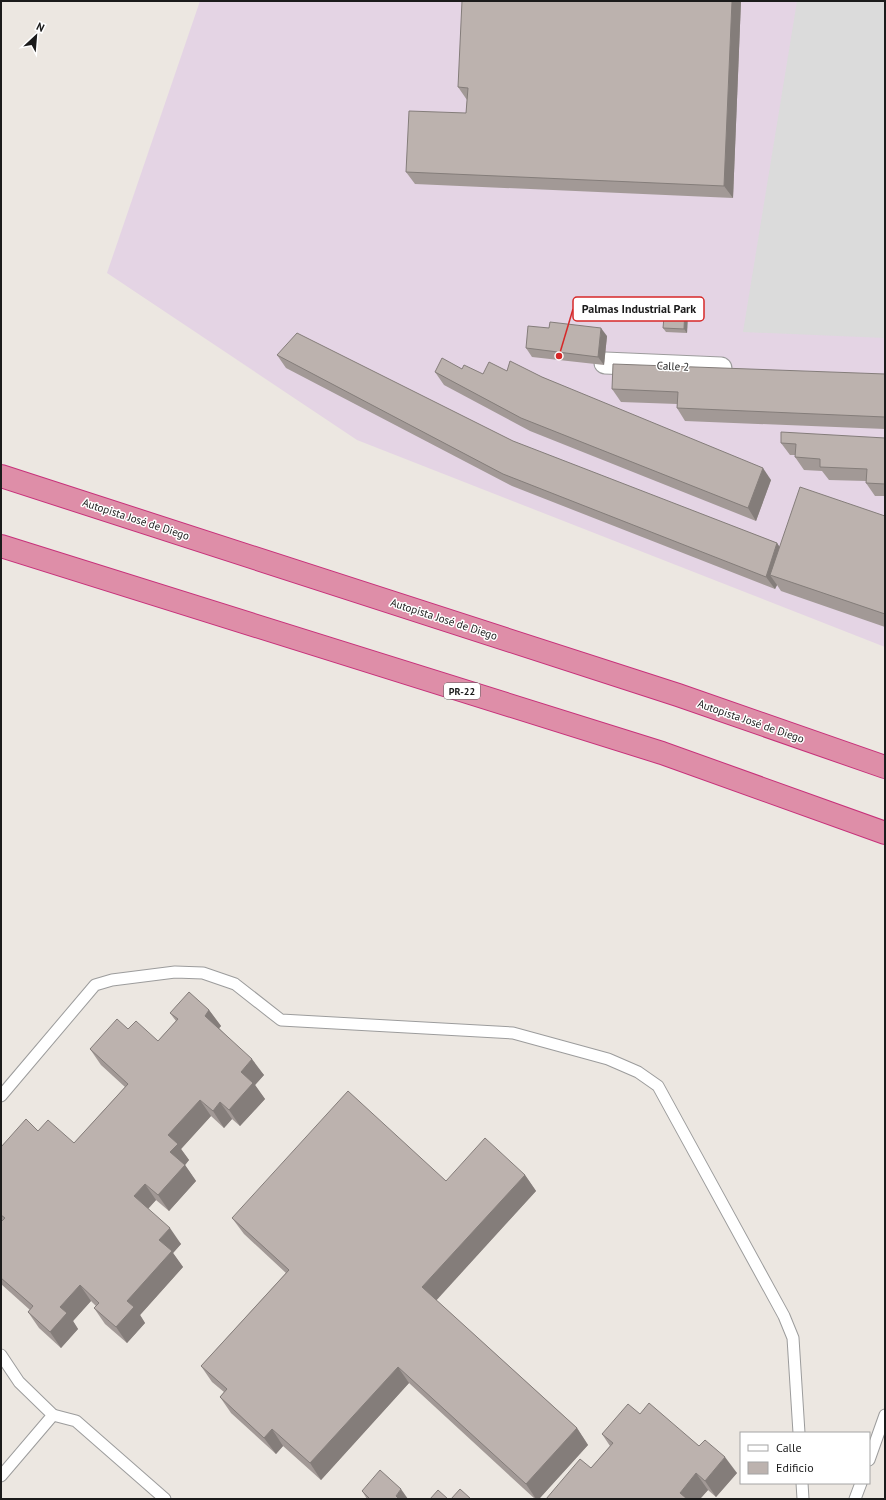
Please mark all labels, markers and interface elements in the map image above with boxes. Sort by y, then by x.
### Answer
north arrow [16,16,56,56]
text: N [34,19,47,35]
callout: Palmas Industrial Park [573,297,704,321]
text: Palmas Industrial Park [582,301,696,316]
street label: Calle 2 [656,358,690,374]
street label: Autopista José de Diego [81,495,191,543]
street label: Autopista José de Diego [389,595,499,643]
road number: PR-22 [444,683,480,699]
street label: Autopista José de Diego [696,696,806,746]
legend [740,1432,870,1484]
text: Calle [776,1440,802,1455]
text: Edificio [776,1460,814,1475]

